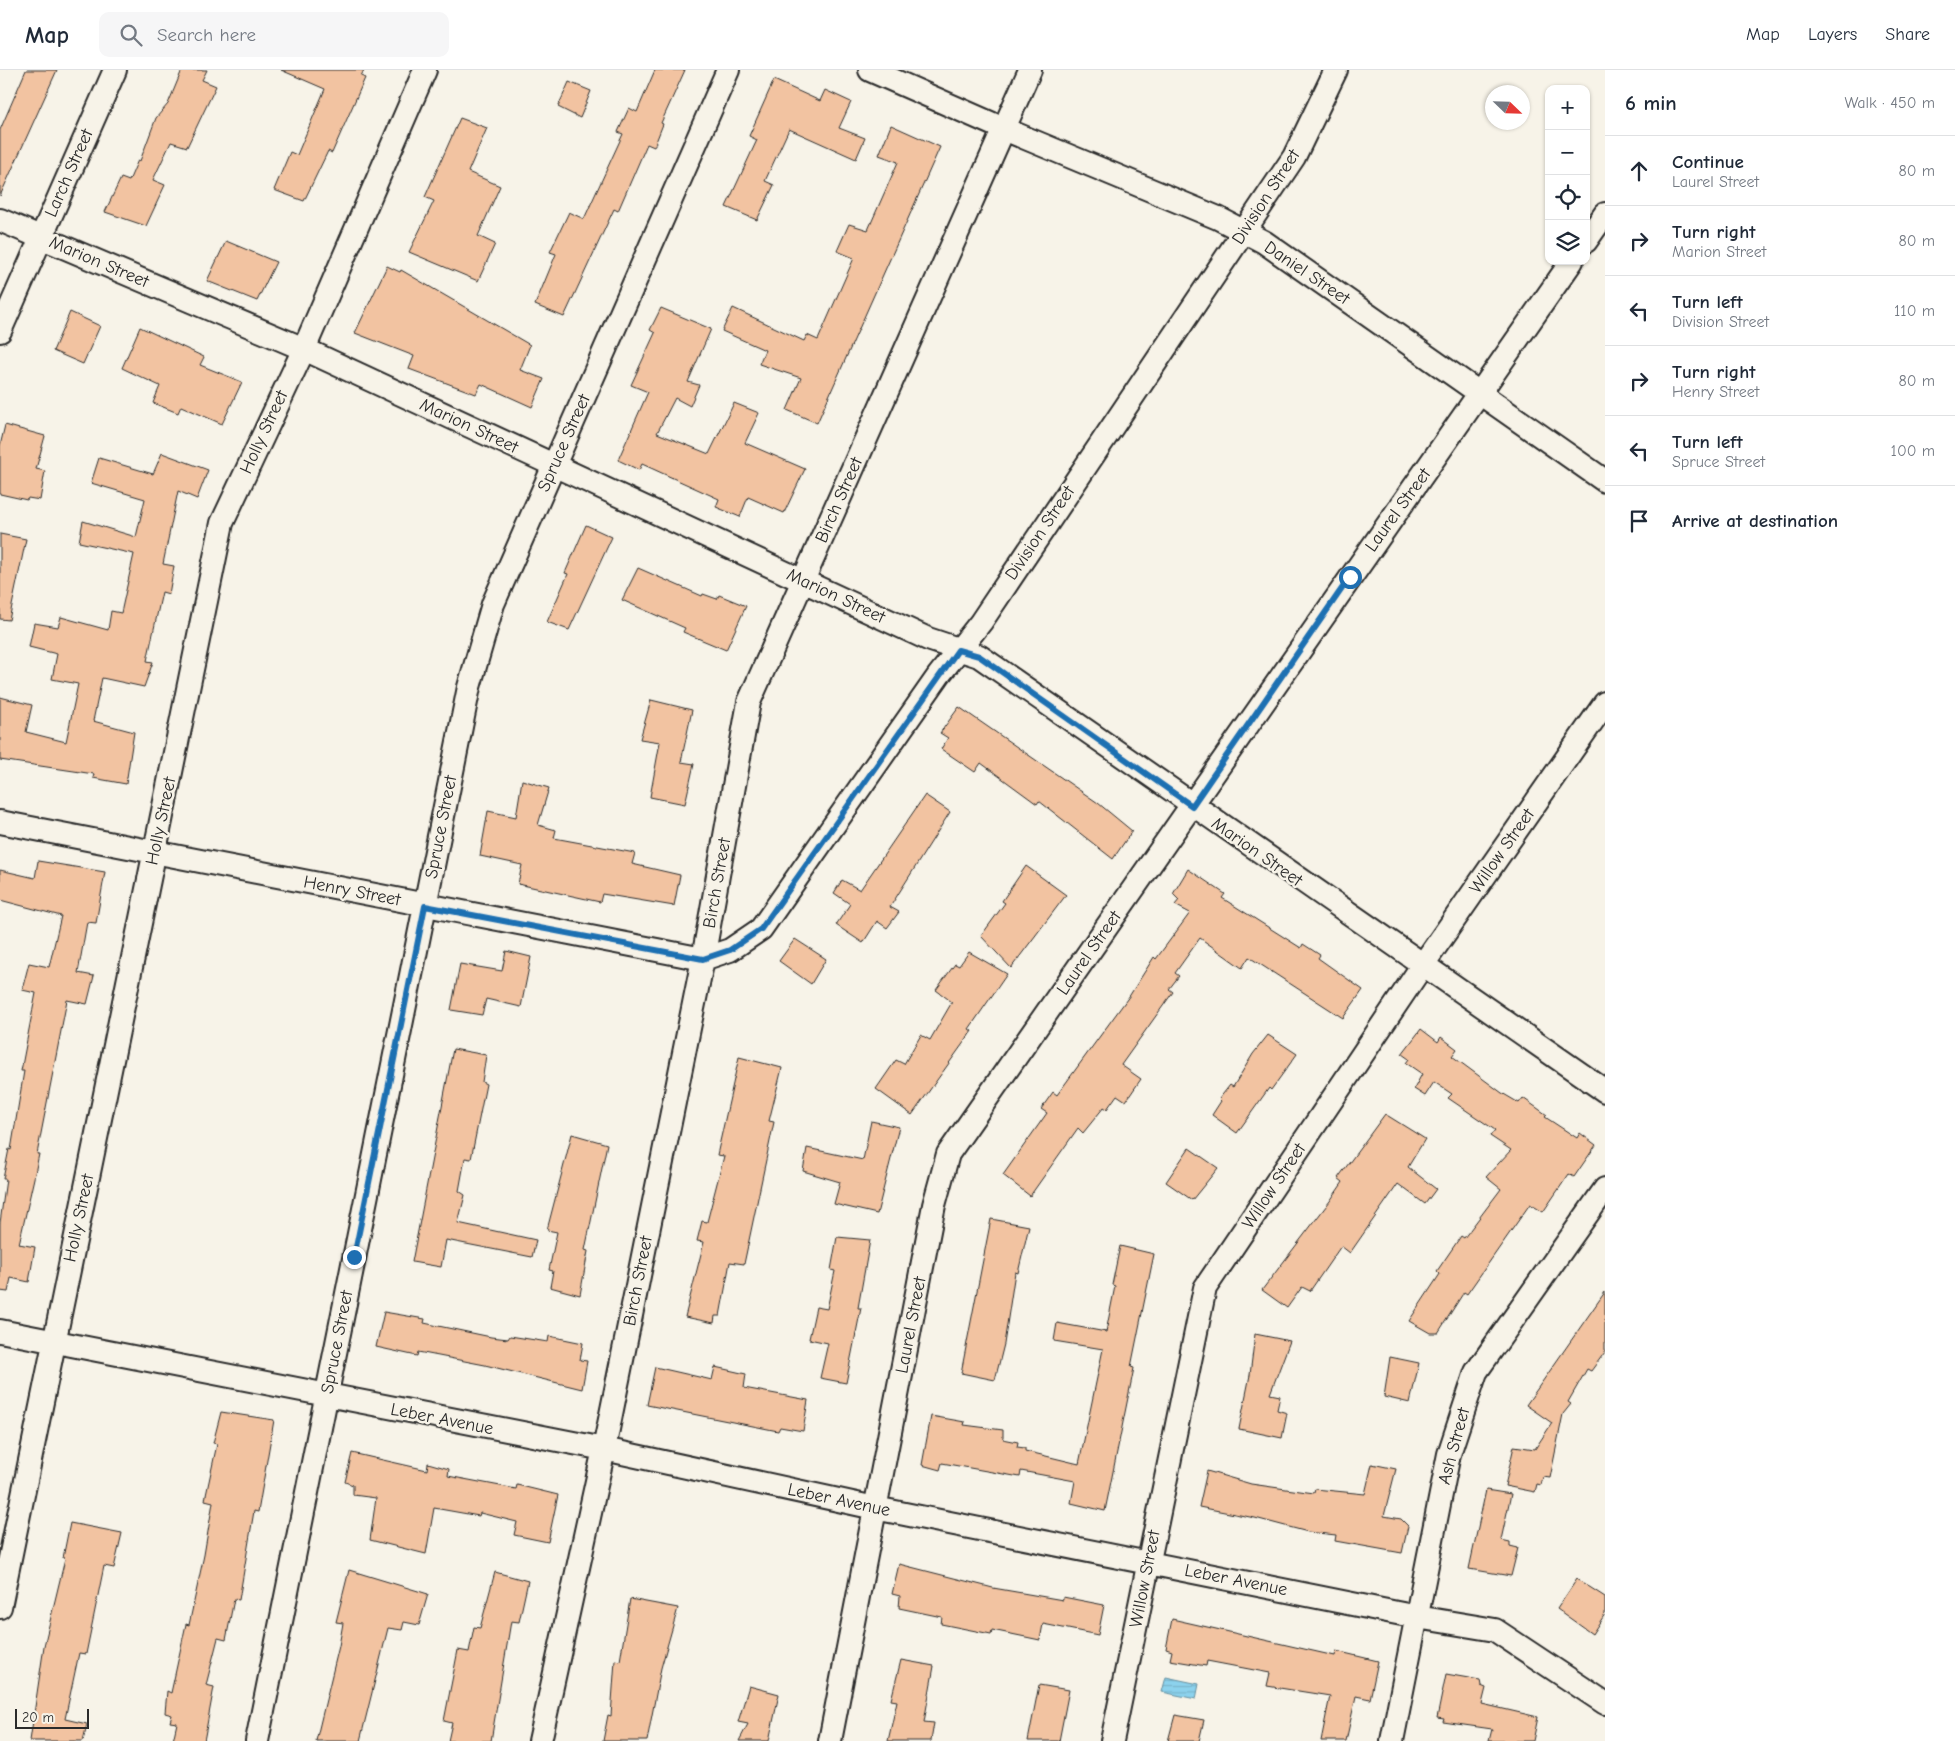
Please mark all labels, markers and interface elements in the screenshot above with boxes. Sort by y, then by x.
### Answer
search box [99,12,449,57]
text: Map [25,21,69,49]
icon: search [117,21,145,49]
text: Search here [157,24,256,46]
text: Map [1746,24,1780,45]
text: Layers [1808,24,1857,45]
text: Share [1885,24,1930,45]
north arrow [1485,85,1530,130]
map controls [1545,85,1590,265]
button: + [1545,85,1590,130]
text: 6 min [1625,91,1677,115]
text: Walk · 450 m [1844,94,1935,112]
street label: Larch Street [40,125,98,220]
button: − [1545,130,1590,175]
street label: Division Street [1227,145,1305,248]
text: Continue [1672,151,1744,173]
icon: ahead [1625,157,1653,185]
text: 80 m [1898,162,1935,180]
text: Laurel Street [1672,173,1759,191]
button: locate [1545,175,1590,220]
button: layers [1545,220,1590,265]
text: Turn right [1672,221,1756,243]
icon: right [1625,227,1653,255]
street label: Marion Street [46,232,153,293]
text: 80 m [1898,232,1935,250]
street label: Daniel Street [1260,237,1354,310]
text: Marion Street [1672,243,1766,261]
text: Turn left [1672,291,1743,313]
icon: left [1625,297,1653,325]
text: 110 m [1894,302,1935,320]
text: Division Street [1672,313,1769,331]
text: Turn right [1672,361,1756,383]
icon: right [1625,367,1653,395]
text: 80 m [1898,372,1935,390]
text: Henry Street [1672,383,1759,401]
street label: Holly Street [236,386,293,477]
street label: Spruce Street [533,390,595,495]
street label: Marion Street [416,394,522,458]
text: Turn left [1672,431,1743,453]
icon: left [1625,437,1653,465]
text: 100 m [1891,442,1935,460]
street label: Birch Street [811,453,867,546]
text: Spruce Street [1672,453,1765,471]
street label: Laurel Street [1361,463,1436,556]
street label: Division Street [1001,481,1080,584]
icon: arrive [1625,507,1653,535]
text: Arrive at destination [1672,510,1838,532]
street label: Marion Street [783,564,889,628]
route start [1339,566,1362,589]
street label: Spruce Street [421,773,461,880]
street label: Holly Street [141,774,181,867]
street label: Willow Street [1465,804,1539,897]
street label: Marion Street [1207,813,1307,892]
street label: Birch Street [699,835,735,930]
street label: Henry Street [302,871,403,911]
street label: Laurel Street [1052,906,1126,999]
street label: Willow Street [1238,1138,1311,1233]
street label: Holly Street [59,1171,99,1264]
street label: Birch Street [619,1233,657,1328]
route end [343,1246,366,1269]
street label: Laurel Street [891,1274,931,1375]
street label: Spruce Street [317,1288,357,1395]
street label: Leber Avenue [389,1399,495,1439]
street label: Ash Street [1434,1404,1475,1487]
street label: Leber Avenue [786,1479,892,1521]
street label: Willow Street [1125,1528,1165,1630]
street label: Leber Avenue [1183,1560,1289,1600]
scale bar [15,1706,89,1729]
text: 20 m [22,1709,54,1726]

